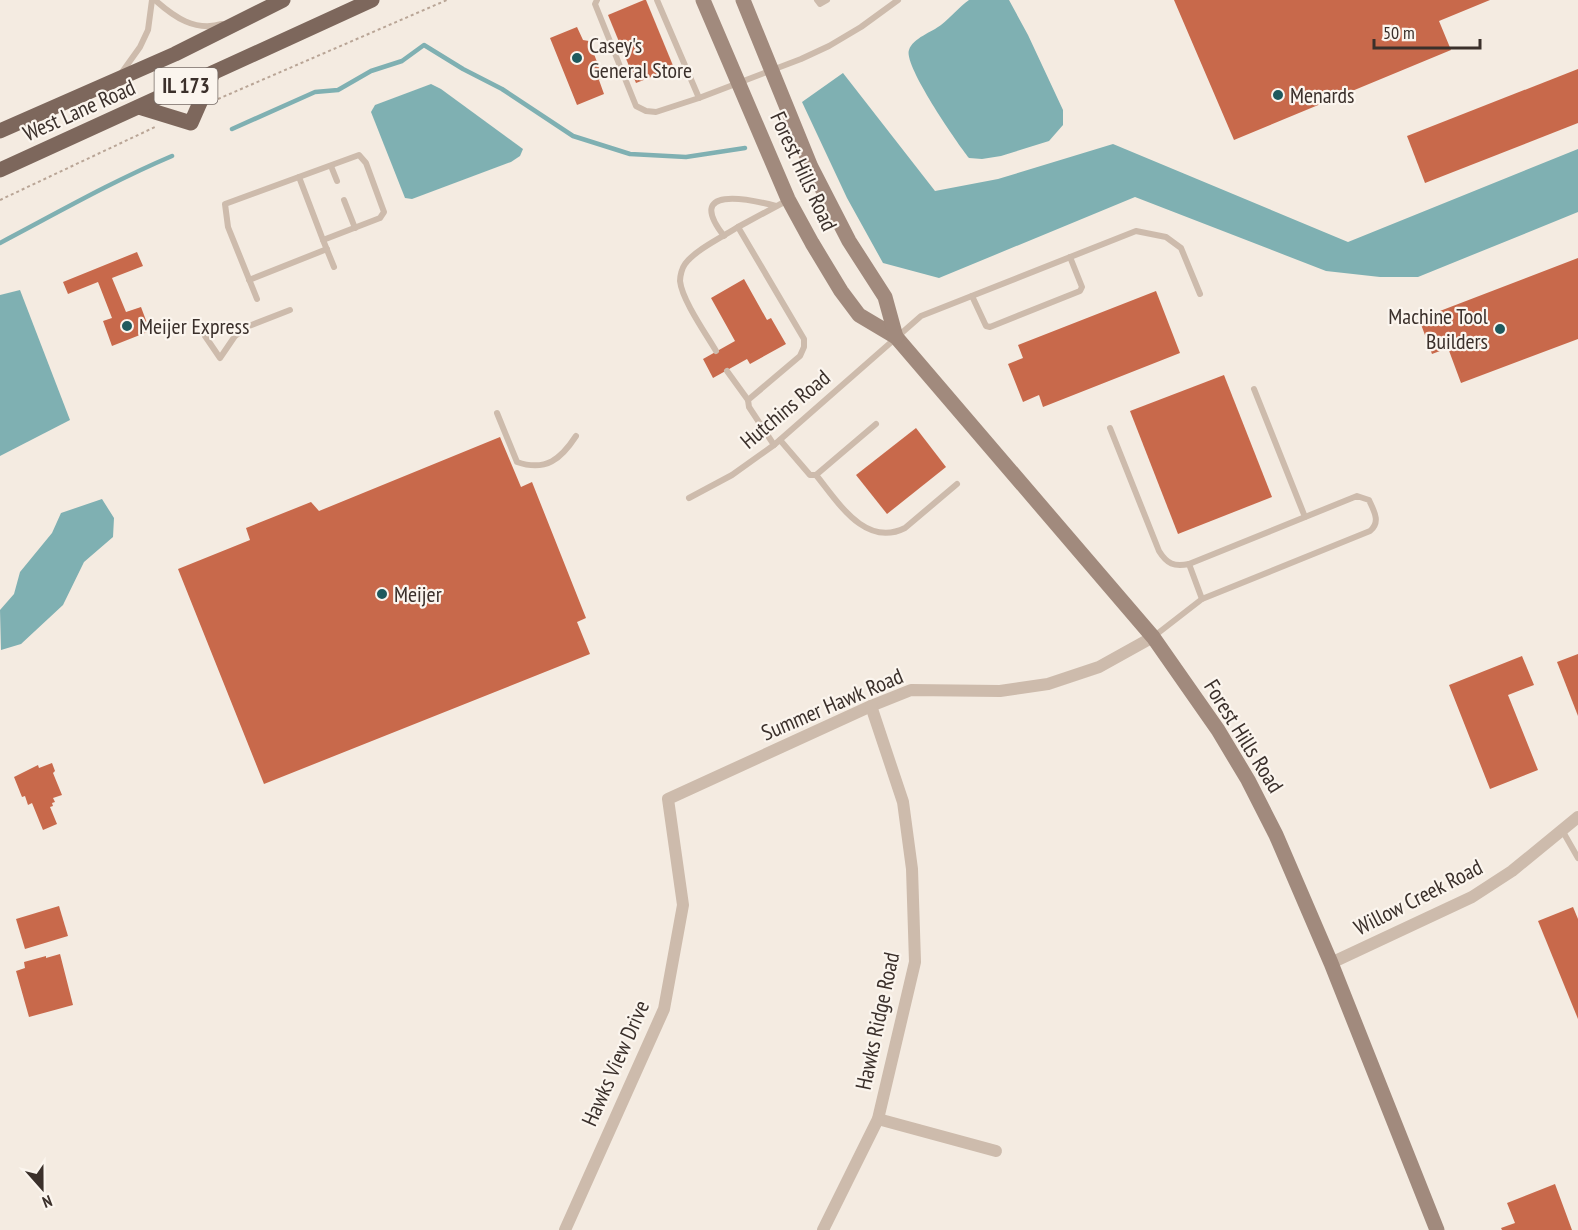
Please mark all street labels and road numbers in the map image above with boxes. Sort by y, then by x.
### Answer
road number: IL 173 [154,68,218,104]
street label: West Lane Road [19,73,139,147]
street label: Forest Hills Road [764,107,844,235]
street label: Hutchins Road [734,363,836,455]
street label: Summer Hawk Road [757,662,907,746]
street label: Forest Hills Road [1198,674,1290,798]
street label: Willow Creek Road [1349,853,1487,941]
street label: Hawks Ridge Road [849,950,905,1092]
street label: Hawks View Drive [575,996,655,1130]

